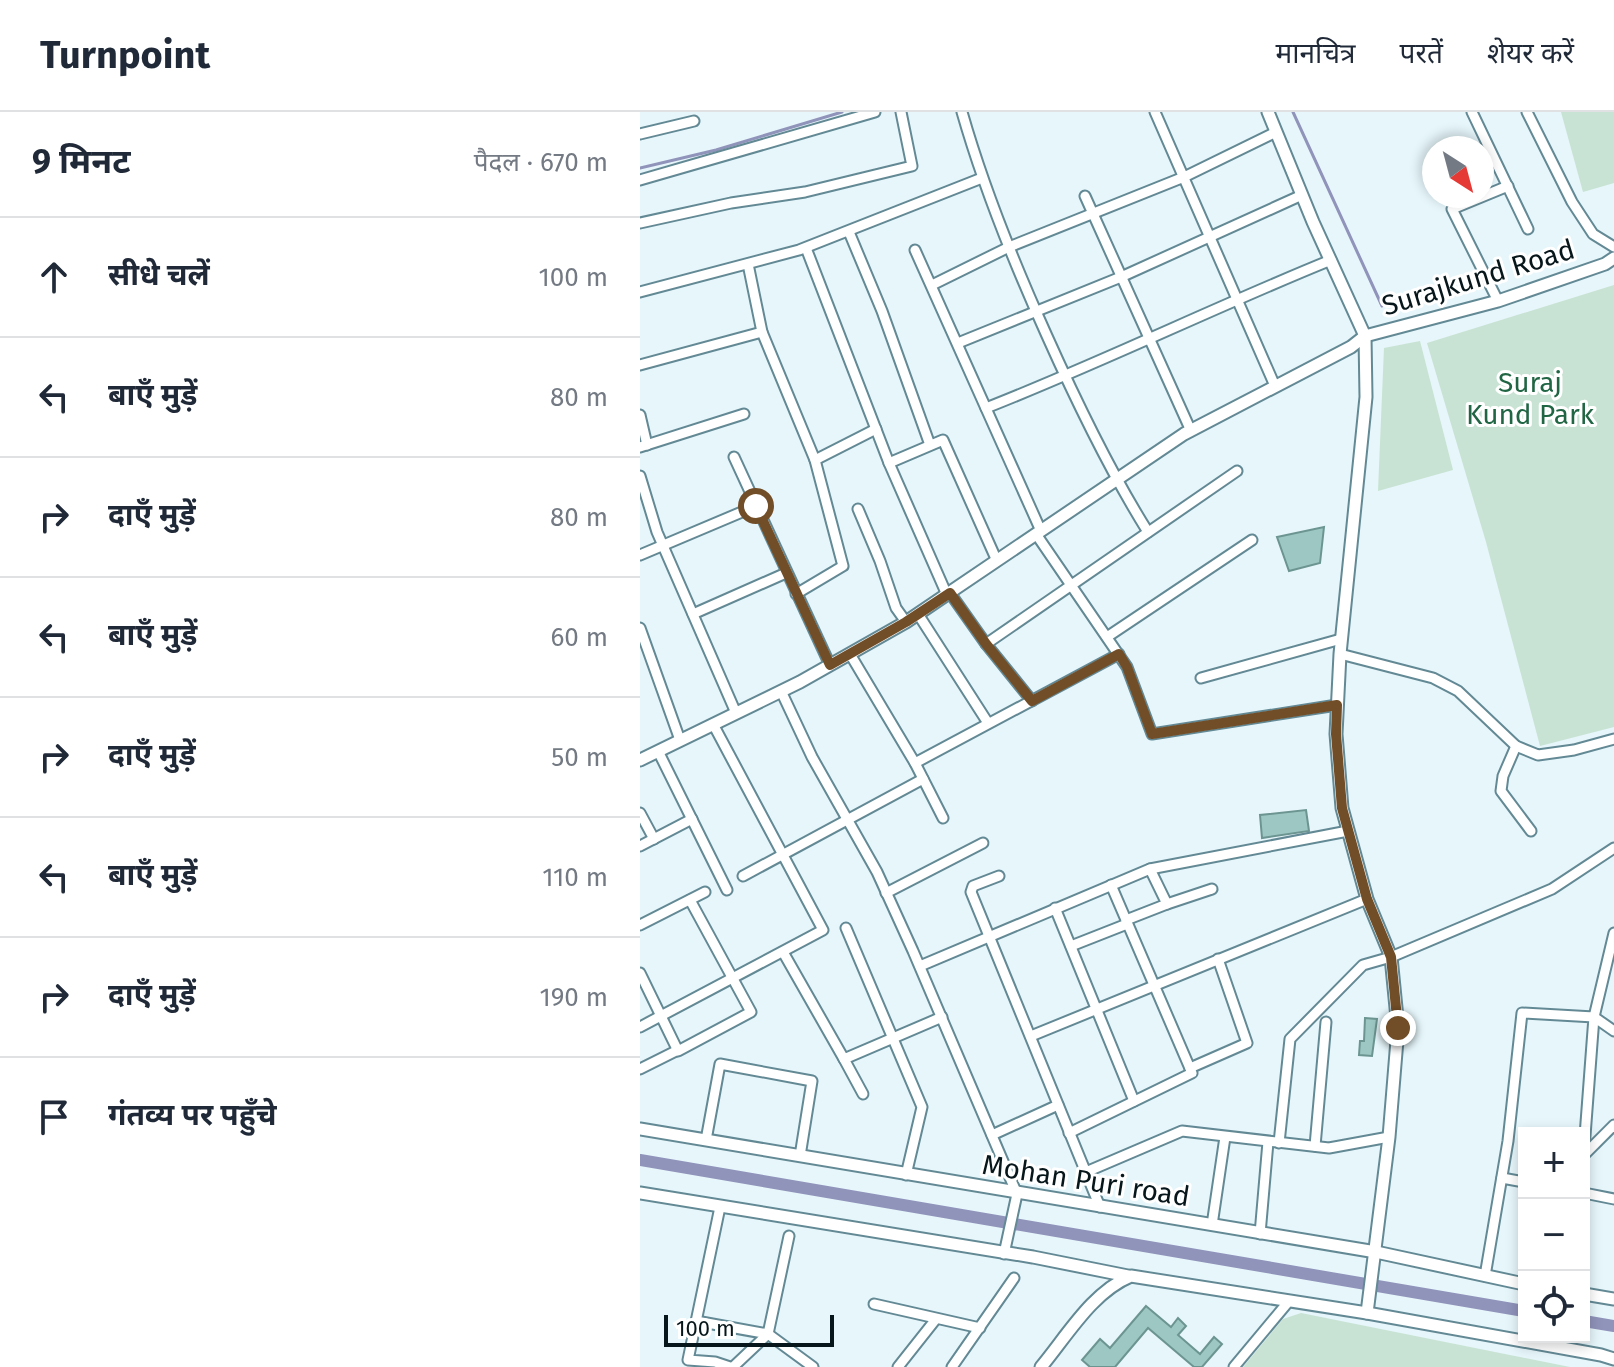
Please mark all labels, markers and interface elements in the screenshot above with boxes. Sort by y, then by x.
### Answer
text: Turnpoint [40,32,210,78]
text: मानचित्र [1276,37,1356,70]
text: परतें [1400,37,1443,70]
text: शेयर करें [1487,37,1574,70]
north arrow [1422,136,1494,208]
text: 9 मिनट [32,141,130,182]
text: पैदल · 670 m [474,147,608,178]
street label: Surajkund Road [1378,232,1578,322]
icon: ahead [32,255,76,299]
text: सीधे चलें [108,257,210,293]
text: 100 m [539,262,608,293]
park label: Suraj Kund Park [1466,366,1595,431]
icon: left [32,375,76,419]
text: बाएँ मुड़ें [108,377,197,413]
text: 80 m [550,382,608,413]
route start [738,488,774,524]
icon: right [32,495,76,539]
text: दाएँ मुड़ें [108,497,196,533]
text: 80 m [550,502,608,533]
icon: left [32,615,76,659]
text: बाएँ मुड़ें [108,617,197,653]
text: 60 m [550,622,608,653]
icon: right [32,735,76,779]
text: दाएँ मुड़ें [108,737,196,773]
text: 50 m [551,742,608,773]
icon: left [32,855,76,899]
text: बाएँ मुड़ें [108,857,197,893]
text: 110 m [542,862,608,893]
icon: right [32,975,76,1019]
text: दाएँ मुड़ें [108,977,196,1013]
text: 190 m [539,982,608,1013]
route end [1380,1010,1416,1046]
icon: arrive [32,1095,76,1139]
text: गंतव्य पर पहुँचे [108,1097,276,1133]
map controls [1518,1127,1590,1343]
button: + [1518,1127,1590,1199]
street label: Mohan Puri road [980,1148,1192,1213]
button: − [1518,1199,1590,1271]
button: locate [1518,1271,1590,1343]
scale bar [664,1311,834,1347]
text: 100 m [676,1315,735,1342]

